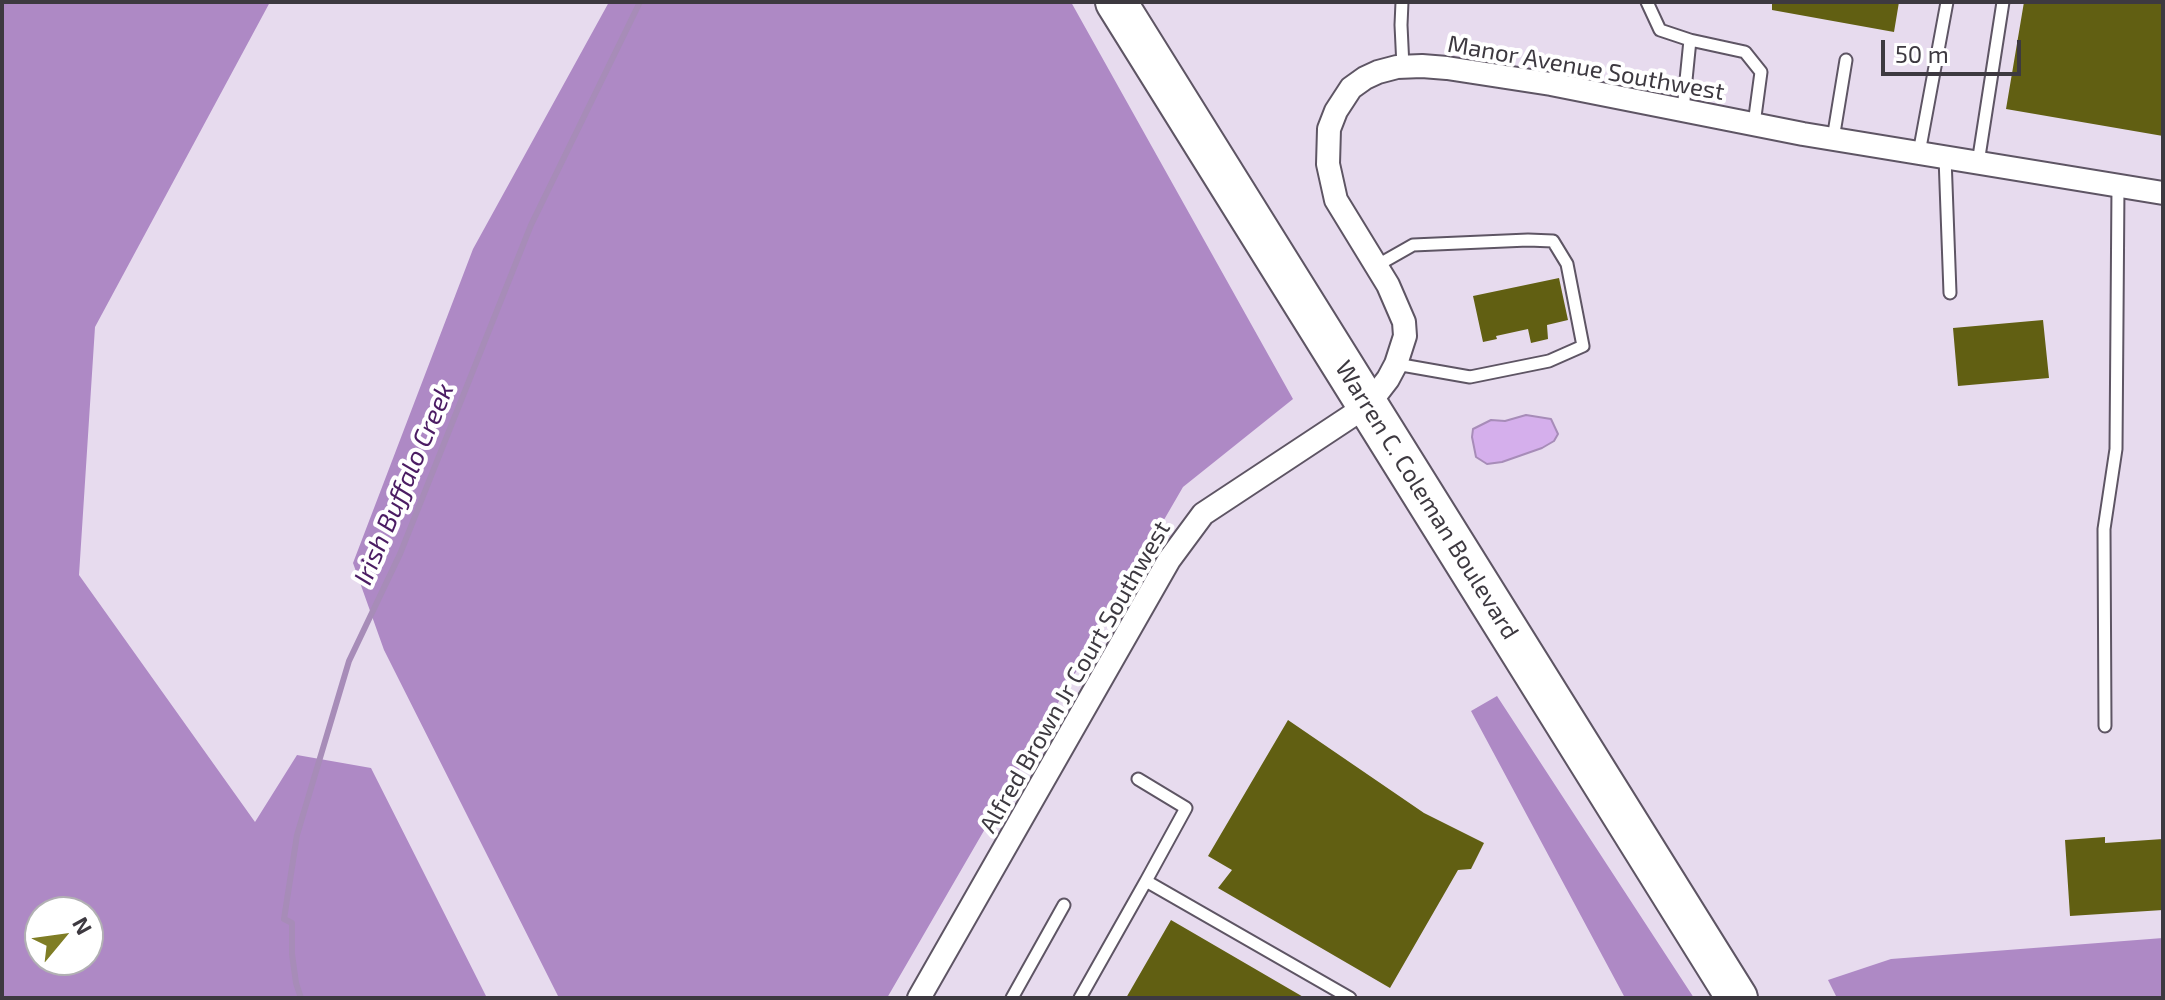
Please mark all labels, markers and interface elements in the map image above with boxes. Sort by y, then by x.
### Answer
scale bar [1885,24,2025,74]
street label: Manor Avenue Southwest [1445,29,1727,107]
text: 50 m [1895,39,1949,68]
street label: Warren C. Coleman Boulevard [1329,355,1525,645]
water label: Irish Buffalo Creek [347,379,461,589]
street label: Alfred Brown Jr Court Southwest [974,516,1176,838]
north arrow [24,896,104,976]
text: N [68,912,98,939]

